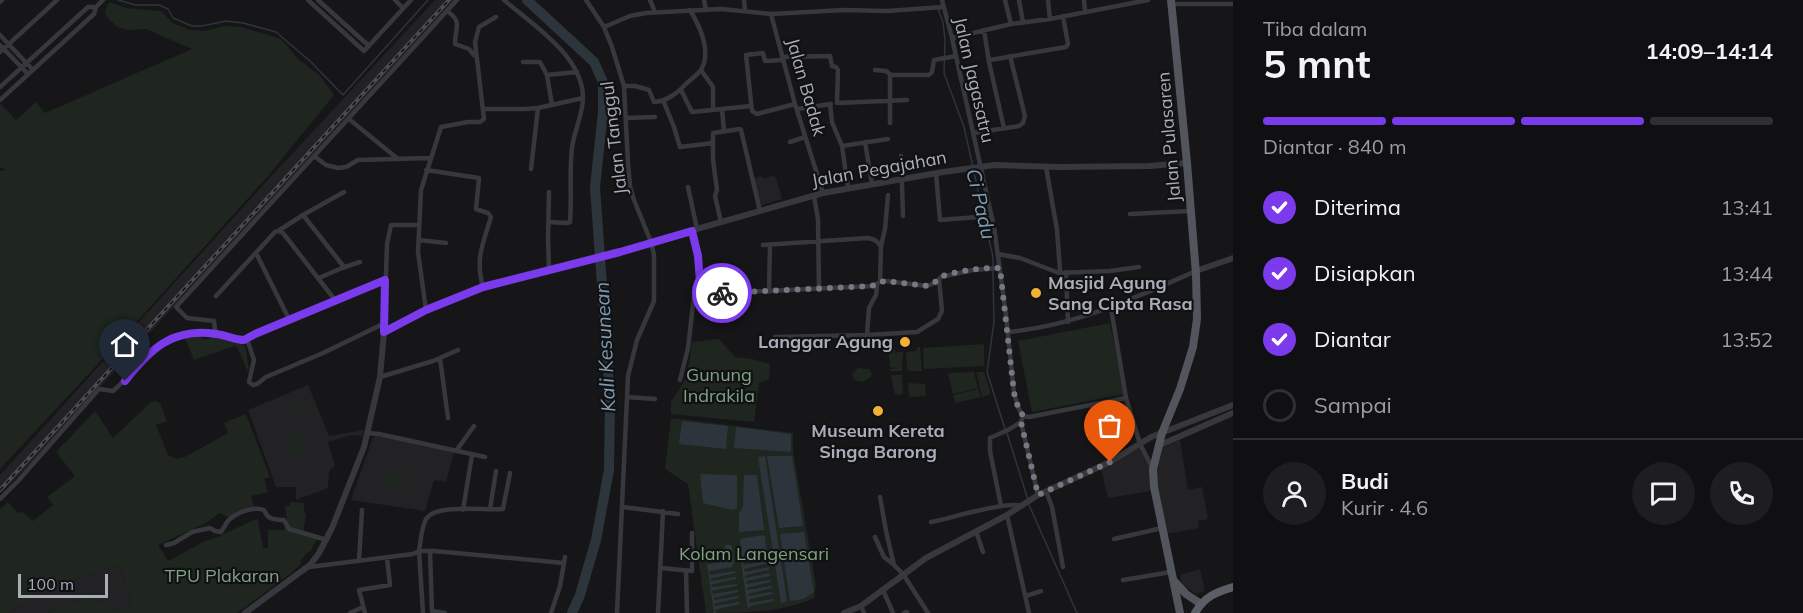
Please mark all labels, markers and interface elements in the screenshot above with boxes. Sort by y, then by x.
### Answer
street label: Jalan Jagasatru [949,15,1000,145]
text: Tiba dalam [1263,16,1367,41]
street label: Jalan Badak [782,35,832,139]
text: 14:09–14:14 [1645,37,1773,65]
text: 5 mnt [1263,39,1370,88]
street label: Jalan Pulasaren [1151,71,1186,203]
street label: Jalan Tanggul [595,80,632,196]
text: Diantar · 840 m [1263,134,1407,159]
street label: Jalan Pegajahan [810,145,948,192]
water label: Ci Padu [961,166,1002,242]
icon: check [1263,191,1296,224]
text: Diterima [1314,193,1401,221]
text: 13:41 [1720,195,1773,220]
icon: check [1263,257,1296,290]
text: Disiapkan [1314,259,1416,287]
text: 13:44 [1720,261,1773,286]
courier [692,263,752,323]
place label: Masjid Agung Sang Cipta Rasa [1048,271,1193,315]
icon: bike [706,277,739,310]
water label: Kali Kesunean [589,281,620,413]
marker: Masjid Agung Sang Cipta Rasa [1029,286,1043,300]
pin [99,319,150,381]
icon: check [1263,323,1296,356]
text: Diantar [1314,325,1391,353]
text: 13:52 [1720,327,1773,352]
icon: home [108,328,141,361]
place label: Langgar Agung [758,330,893,353]
marker: Langgar Agung [898,335,912,349]
park label: Gunung Indrakila [683,363,755,407]
text: Sampai [1314,391,1392,419]
pin [1084,400,1135,462]
marker: Museum Kereta Singa Barong [871,404,885,418]
icon: bag [1093,409,1126,442]
place label: Museum Kereta Singa Barong [811,419,945,463]
button: person [1263,462,1326,525]
button: chat [1632,462,1695,525]
button: phone [1710,462,1773,525]
text: Budi [1341,467,1389,495]
text: Kurir · 4.6 [1341,495,1428,520]
park label: Kolam Langensari [679,542,829,565]
park label: TPU Plakaran [164,564,280,587]
scale bar [18,571,108,598]
text: 100 m [27,574,74,594]

